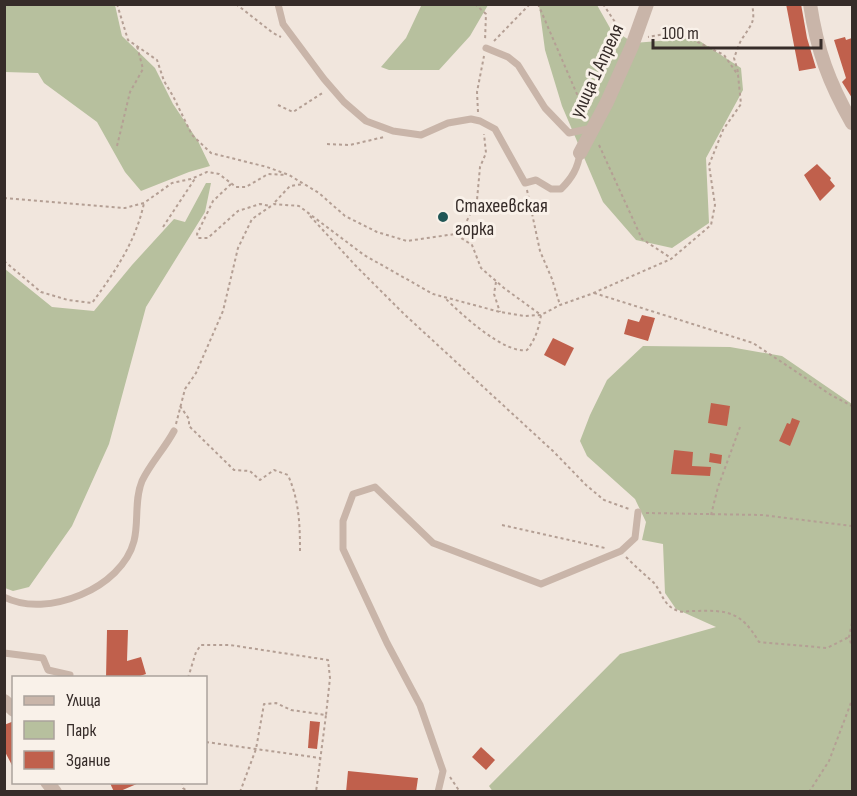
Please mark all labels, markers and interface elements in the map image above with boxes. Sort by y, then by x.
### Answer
scale bar [653,12,821,50]
street label: улица 1 Апреля [565,20,629,122]
text: 100 m [662,23,699,44]
place label: Стахеевская горка [455,194,548,241]
marker: Стахеевская горка [436,210,450,224]
legend [12,676,207,784]
text: Улица [66,690,101,711]
text: Парк [66,720,97,741]
text: Здание [66,750,111,771]

